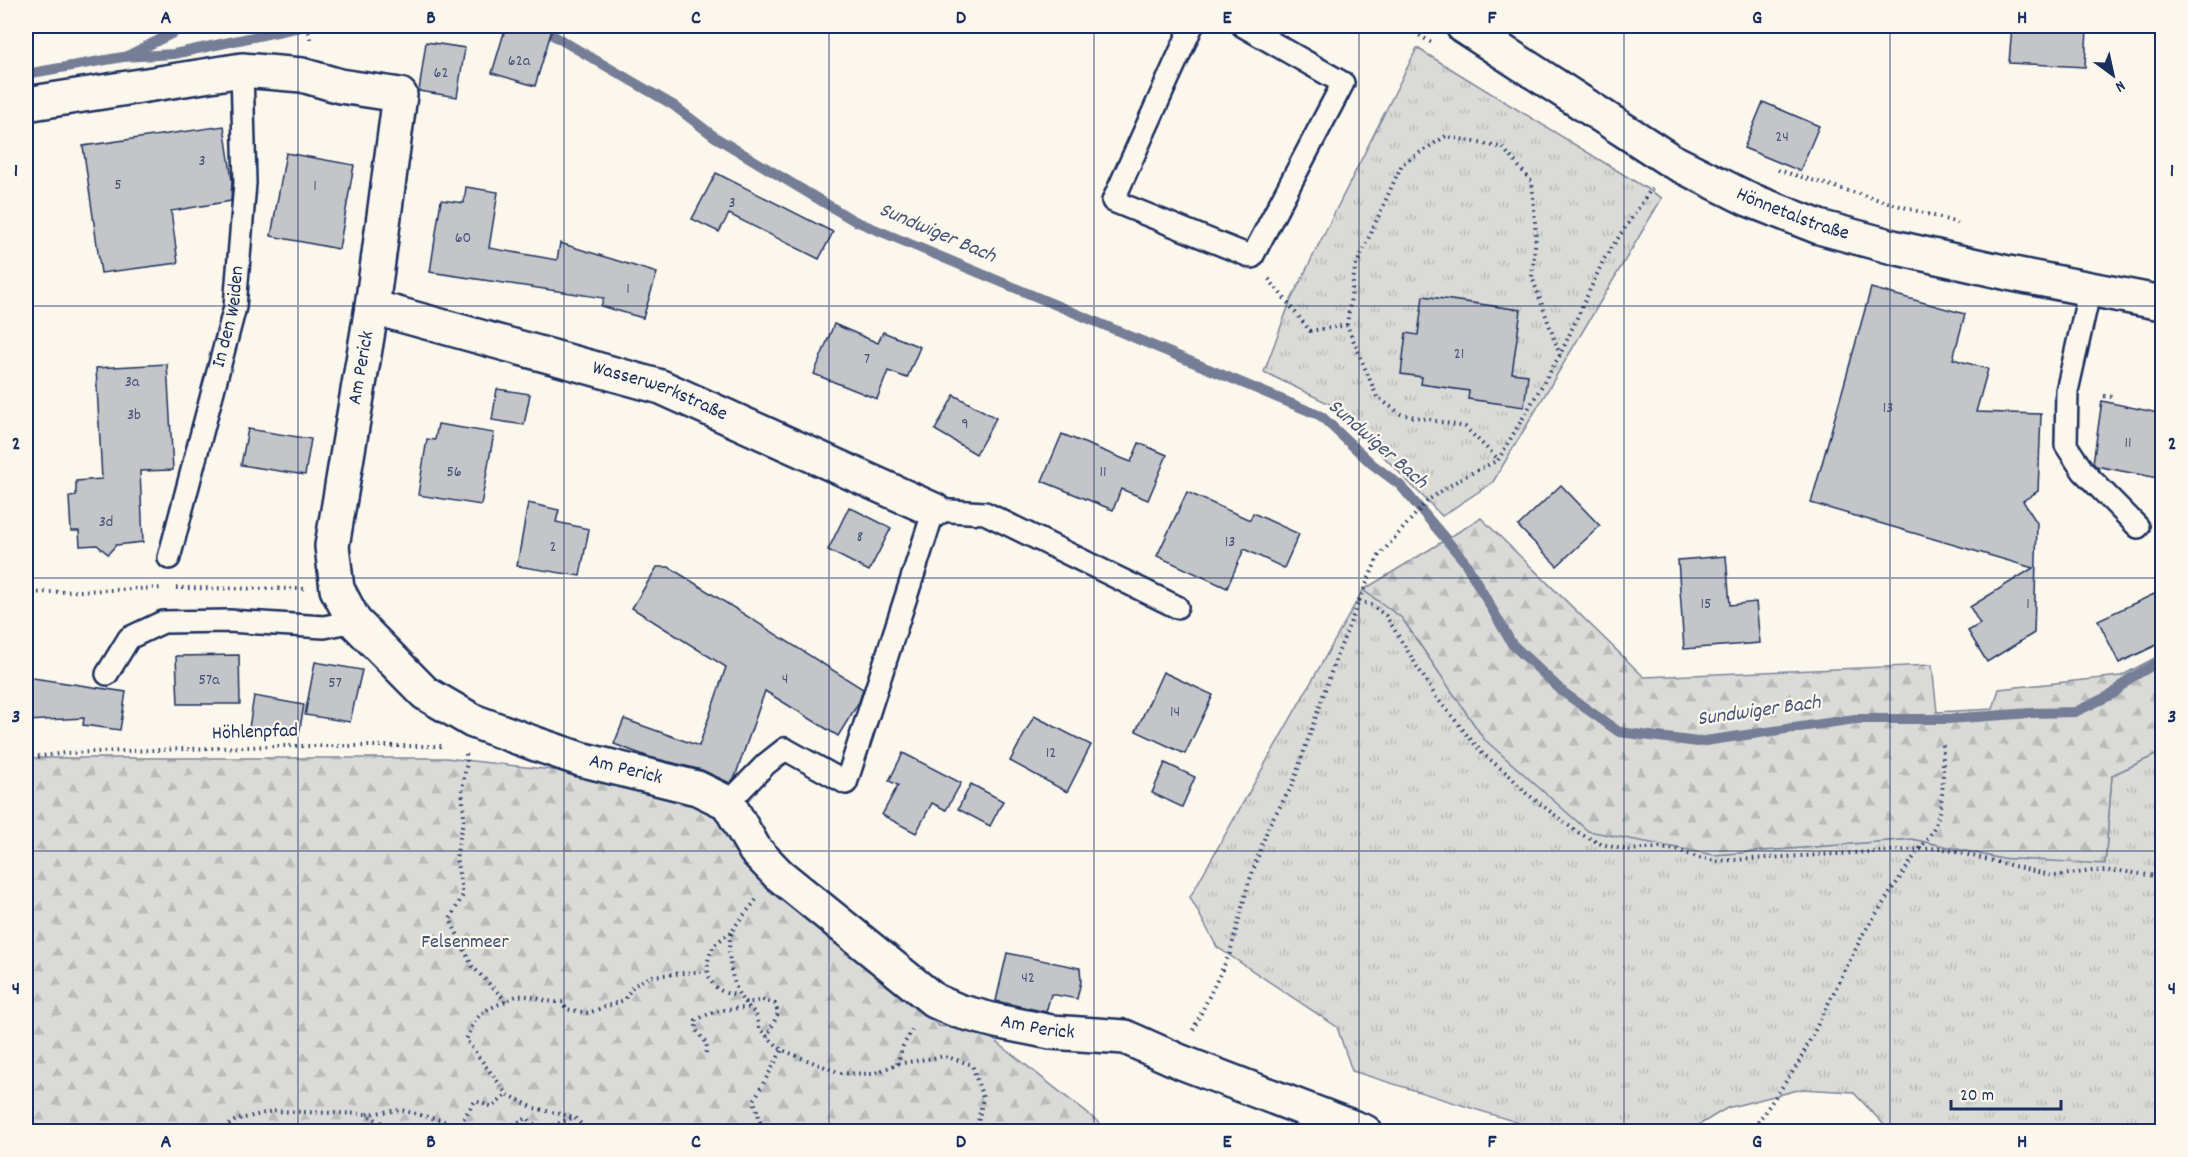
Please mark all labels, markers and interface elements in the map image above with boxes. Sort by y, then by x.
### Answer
text: A [161,5,172,33]
text: B [426,5,436,33]
text: C [691,5,701,33]
text: D [956,5,967,33]
text: E [1222,5,1232,33]
text: F [1488,5,1498,33]
text: G [1752,5,1762,33]
text: H [2017,5,2027,33]
north arrow [2083,45,2143,105]
house number: 62a [508,50,531,73]
house number: 62 [434,62,448,85]
text: N [2110,74,2129,97]
house number: 24 [1775,126,1789,149]
house number: 3 [198,150,206,173]
text: 1 [14,158,18,186]
text: 1 [2170,158,2174,186]
house number: 5 [114,174,122,197]
house number: 1 [313,175,317,198]
street label: Hönnetalstraße [1731,181,1852,248]
house number: 3 [728,192,736,215]
water label: Sundwiger Bach [874,196,1001,273]
house number: 60 [455,227,471,250]
street label: In den Weiden [206,265,252,371]
house number: 1 [626,278,630,301]
street label: Am Perick [342,329,382,407]
house number: 21 [1454,343,1464,366]
house number: 7 [864,348,870,371]
street label: Wasserwerkstraße [589,355,732,429]
house number: 3a [125,371,140,394]
water label: Sundwiger Bach [1320,393,1435,498]
house number: 13 [1883,397,1893,420]
house number: 3b [127,404,141,427]
house number: 9 [961,413,969,436]
text: 2 [12,431,20,459]
text: 2 [2168,431,2176,459]
house number: 11 [2124,432,2132,455]
house number: 56 [446,461,462,484]
house number: 11 [1099,461,1107,484]
house number: 3d [99,511,113,534]
house number: 8 [857,526,863,549]
house number: 13 [1225,531,1235,554]
house number: 2 [550,536,557,559]
house number: 15 [1701,593,1711,616]
house number: 1 [2026,593,2030,616]
house number: 4 [782,668,788,691]
house number: 57a [198,669,220,692]
house number: 57 [328,672,342,695]
water label: Sundwiger Bach [1695,688,1824,735]
house number: 14 [1170,701,1180,724]
text: 3 [12,704,20,732]
text: 3 [2168,704,2176,732]
street label: Höhlenpfad [211,718,299,748]
house number: 12 [1046,742,1056,765]
street label: Am Perick [586,748,665,793]
park label: Felsenmeer [421,929,509,957]
house number: 42 [1021,967,1035,990]
text: 4 [12,976,20,1004]
text: 4 [2168,976,2176,1004]
street label: Am Perick [998,1008,1075,1048]
scale bar [1951,1073,2060,1111]
text: 20 m [1960,1084,1994,1109]
text: A [161,1129,172,1157]
text: B [426,1129,436,1157]
text: C [691,1129,701,1157]
text: D [956,1129,967,1157]
text: E [1222,1129,1232,1157]
text: F [1488,1129,1498,1157]
text: G [1752,1129,1762,1157]
text: H [2017,1129,2027,1157]

